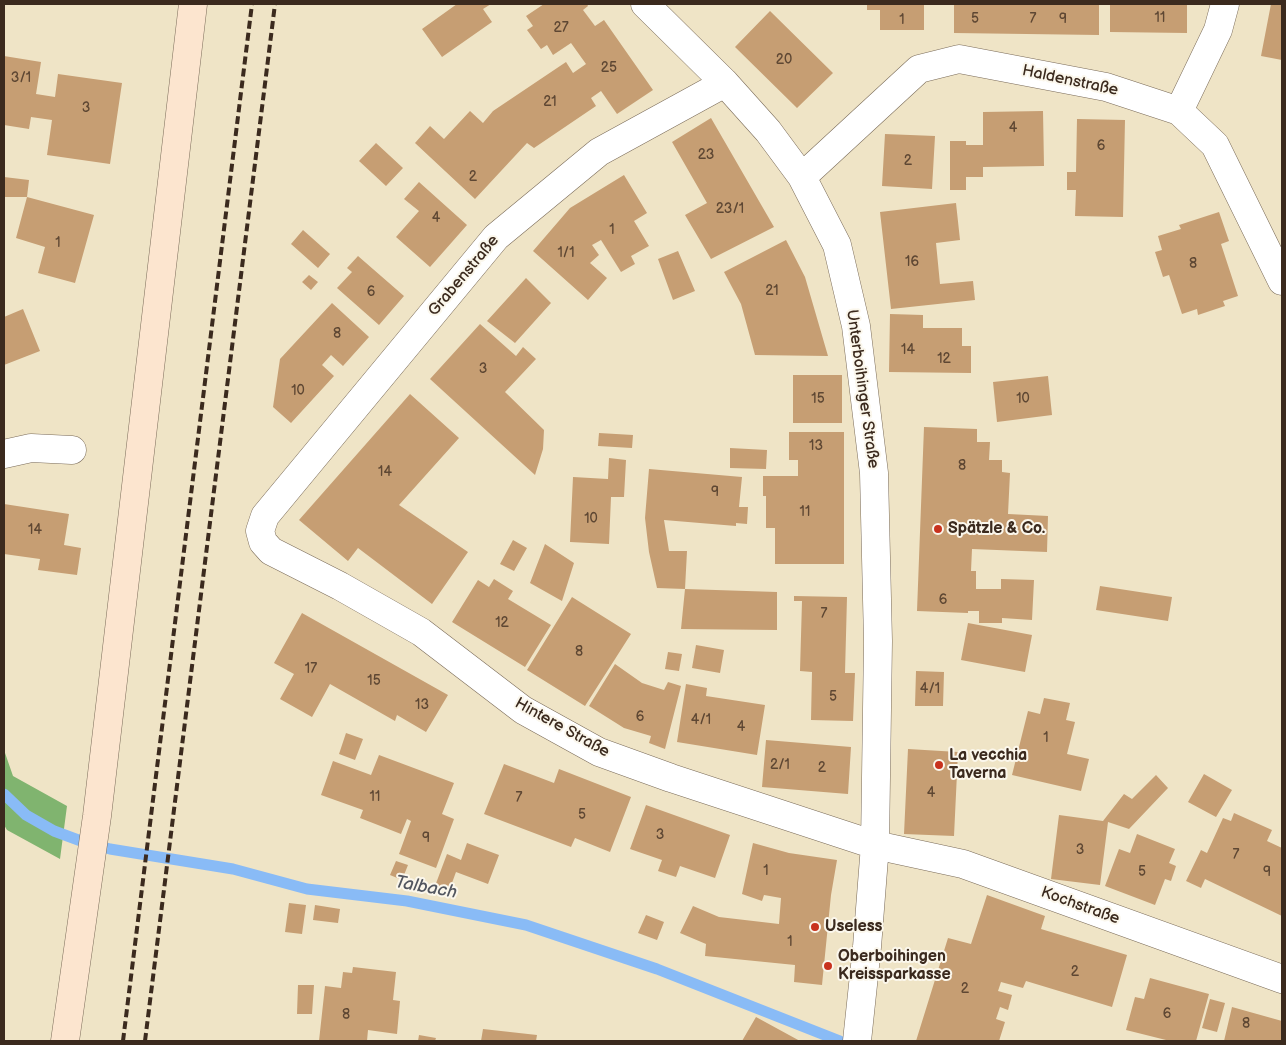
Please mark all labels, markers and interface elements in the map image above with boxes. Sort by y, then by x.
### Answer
house number: 11 [1155,10,1165,26]
house number: 5 [971,11,979,27]
house number: 7 [1030,11,1036,27]
house number: 9 [1059,11,1067,27]
house number: 1 [899,12,905,28]
house number: 27 [553,20,569,36]
house number: 20 [776,52,792,68]
house number: 25 [601,60,617,76]
street label: Haldenstraße [1020,61,1120,101]
house number: 3/1 [11,70,31,86]
house number: 21 [543,94,557,110]
house number: 3 [82,100,90,116]
house number: 4 [1009,120,1017,136]
house number: 6 [1097,138,1105,154]
house number: 23 [698,147,714,163]
house number: 2 [904,153,912,169]
house number: 2 [469,169,477,185]
house number: 23/1 [716,201,744,217]
house number: 4 [432,210,440,226]
house number: 1 [609,222,615,238]
street label: Grabenstraße [425,232,503,320]
house number: 1 [55,235,61,251]
house number: 1/1 [557,245,575,261]
house number: 16 [905,254,919,270]
house number: 8 [1189,256,1197,272]
house number: 21 [765,283,779,299]
house number: 6 [367,284,375,300]
street label: Unterboihinger Straße [841,308,883,470]
house number: 8 [333,326,341,342]
house number: 14 [901,342,915,358]
house number: 12 [937,351,951,367]
house number: 3 [479,361,487,377]
house number: 10 [291,383,305,399]
house number: 15 [811,391,825,407]
house number: 10 [1016,391,1030,407]
house number: 13 [809,438,823,454]
house number: 8 [958,458,966,474]
house number: 14 [378,464,392,480]
house number: 9 [711,484,719,500]
house number: 11 [800,504,810,520]
house number: 10 [584,511,598,527]
place label: Spätzle & Co. [948,519,1045,539]
house number: 14 [28,522,42,538]
marker: Spätzle & Co. [932,523,944,535]
house number: 6 [939,592,947,608]
house number: 7 [821,606,827,622]
house number: 12 [495,615,509,631]
house number: 8 [575,644,583,660]
house number: 17 [305,661,317,677]
house number: 15 [367,673,381,689]
house number: 4/1 [920,681,940,697]
house number: 5 [829,689,837,705]
street label: Hintere Straße [511,694,613,762]
house number: 13 [415,697,429,713]
house number: 6 [636,709,644,725]
house number: 4/1 [691,712,711,728]
house number: 4 [737,719,745,735]
house number: 1 [1043,730,1049,746]
place label: La vecchia Taverna [949,746,1027,784]
house number: 2/1 [770,757,790,773]
marker: La vecchia Taverna [933,759,945,771]
house number: 2 [818,760,826,776]
house number: 4 [927,785,935,801]
house number: 11 [370,789,380,805]
house number: 7 [516,790,522,806]
house number: 5 [578,807,586,823]
house number: 3 [656,827,664,843]
house number: 9 [422,830,430,846]
house number: 3 [1076,842,1084,858]
house number: 7 [1233,847,1239,863]
house number: 1 [763,863,769,879]
house number: 5 [1138,864,1146,880]
house number: 9 [1263,864,1271,880]
water label: Talbach [393,872,459,904]
street label: Kochstraße [1038,883,1122,929]
place label: Useless [825,917,882,937]
marker: Useless [809,921,821,933]
house number: 1 [787,934,793,950]
place label: Oberboihingen Kreissparkasse [838,947,951,985]
marker: Oberboihingen Kreissparkasse [822,960,834,972]
house number: 2 [1071,964,1079,980]
house number: 2 [961,981,969,997]
house number: 6 [1163,1006,1171,1022]
house number: 8 [342,1007,350,1023]
house number: 8 [1242,1016,1250,1032]

